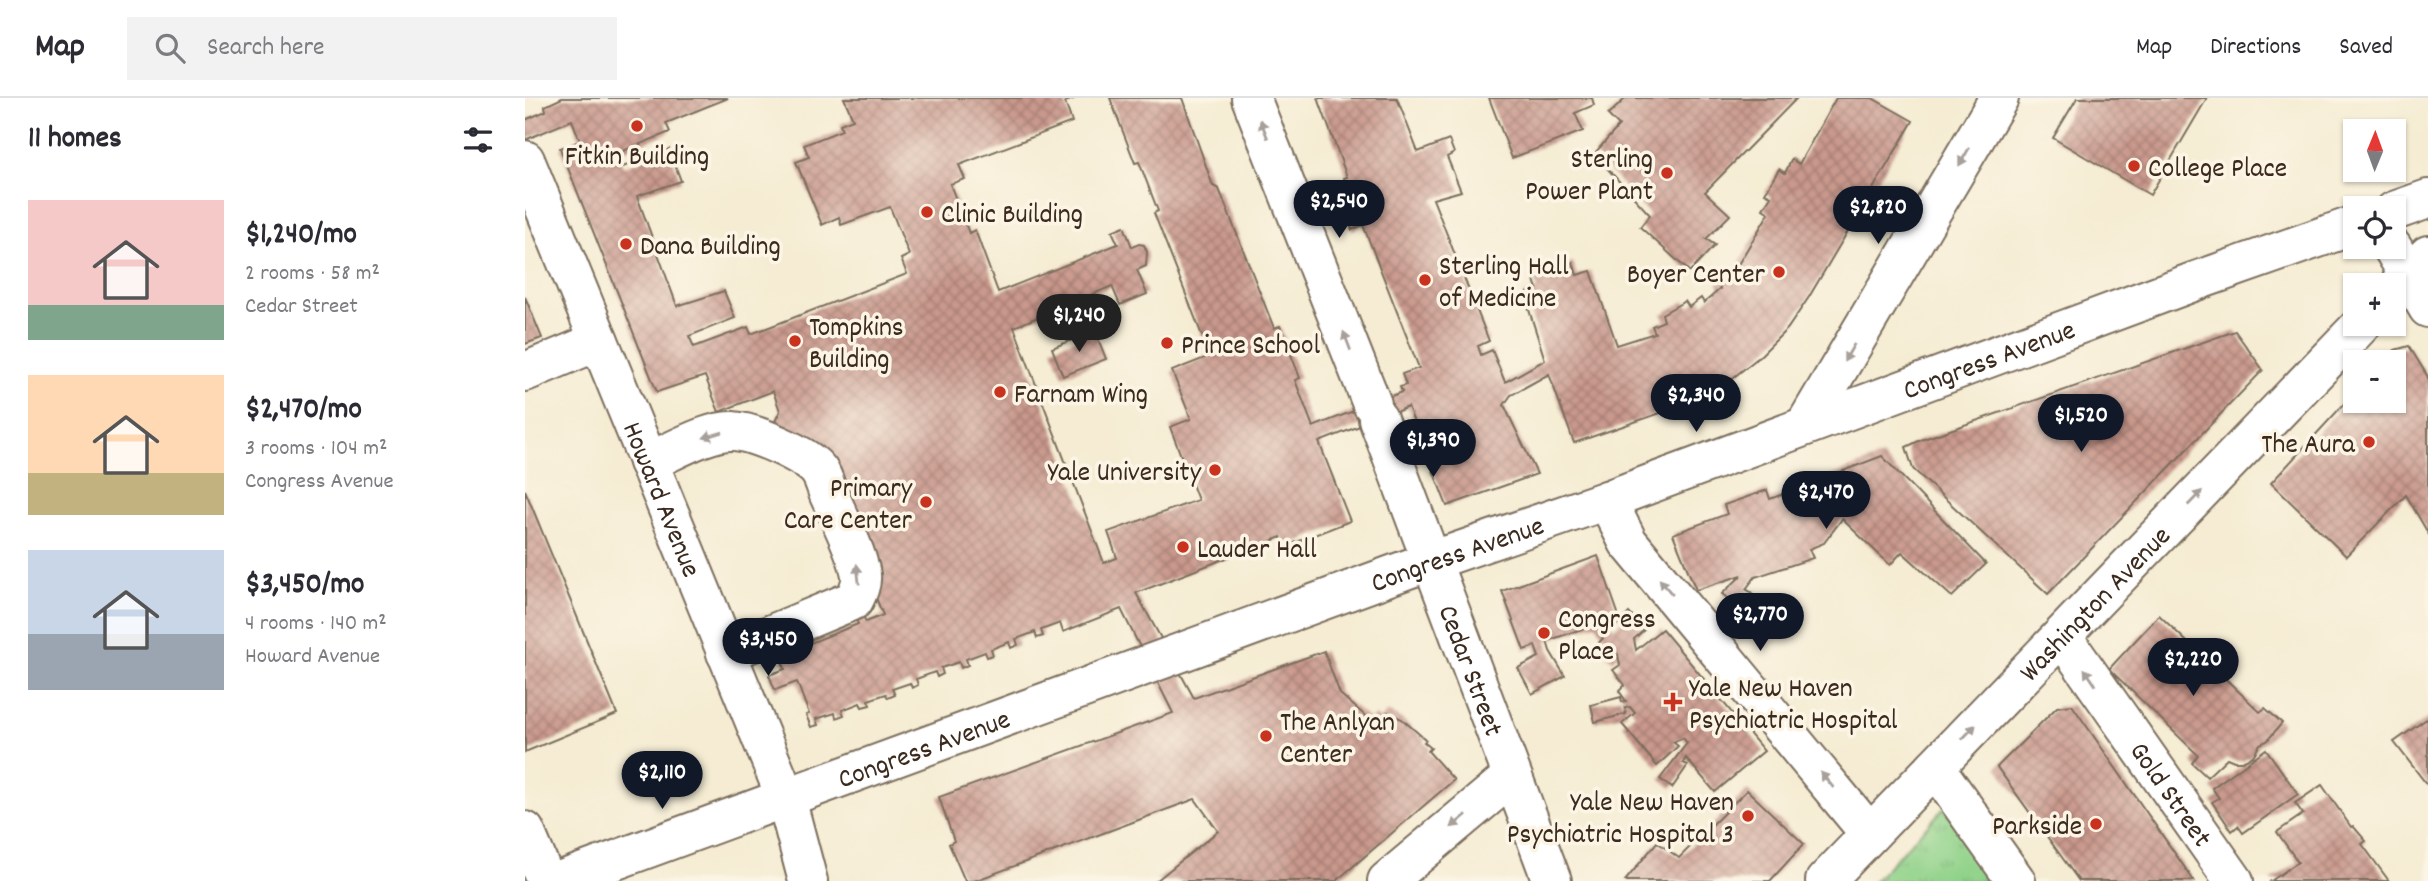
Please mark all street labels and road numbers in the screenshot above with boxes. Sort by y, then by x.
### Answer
street label: Congress Avenue [1898,313,2082,413]
street label: Howard Avenue [609,417,709,584]
street label: Congress Avenue [1366,508,1550,606]
street label: Washington Avenue [2012,519,2182,693]
street label: Cedar Street [1425,600,1511,743]
street label: Congress Avenue [833,702,1017,802]
street label: Gold Street [2117,735,2219,857]

